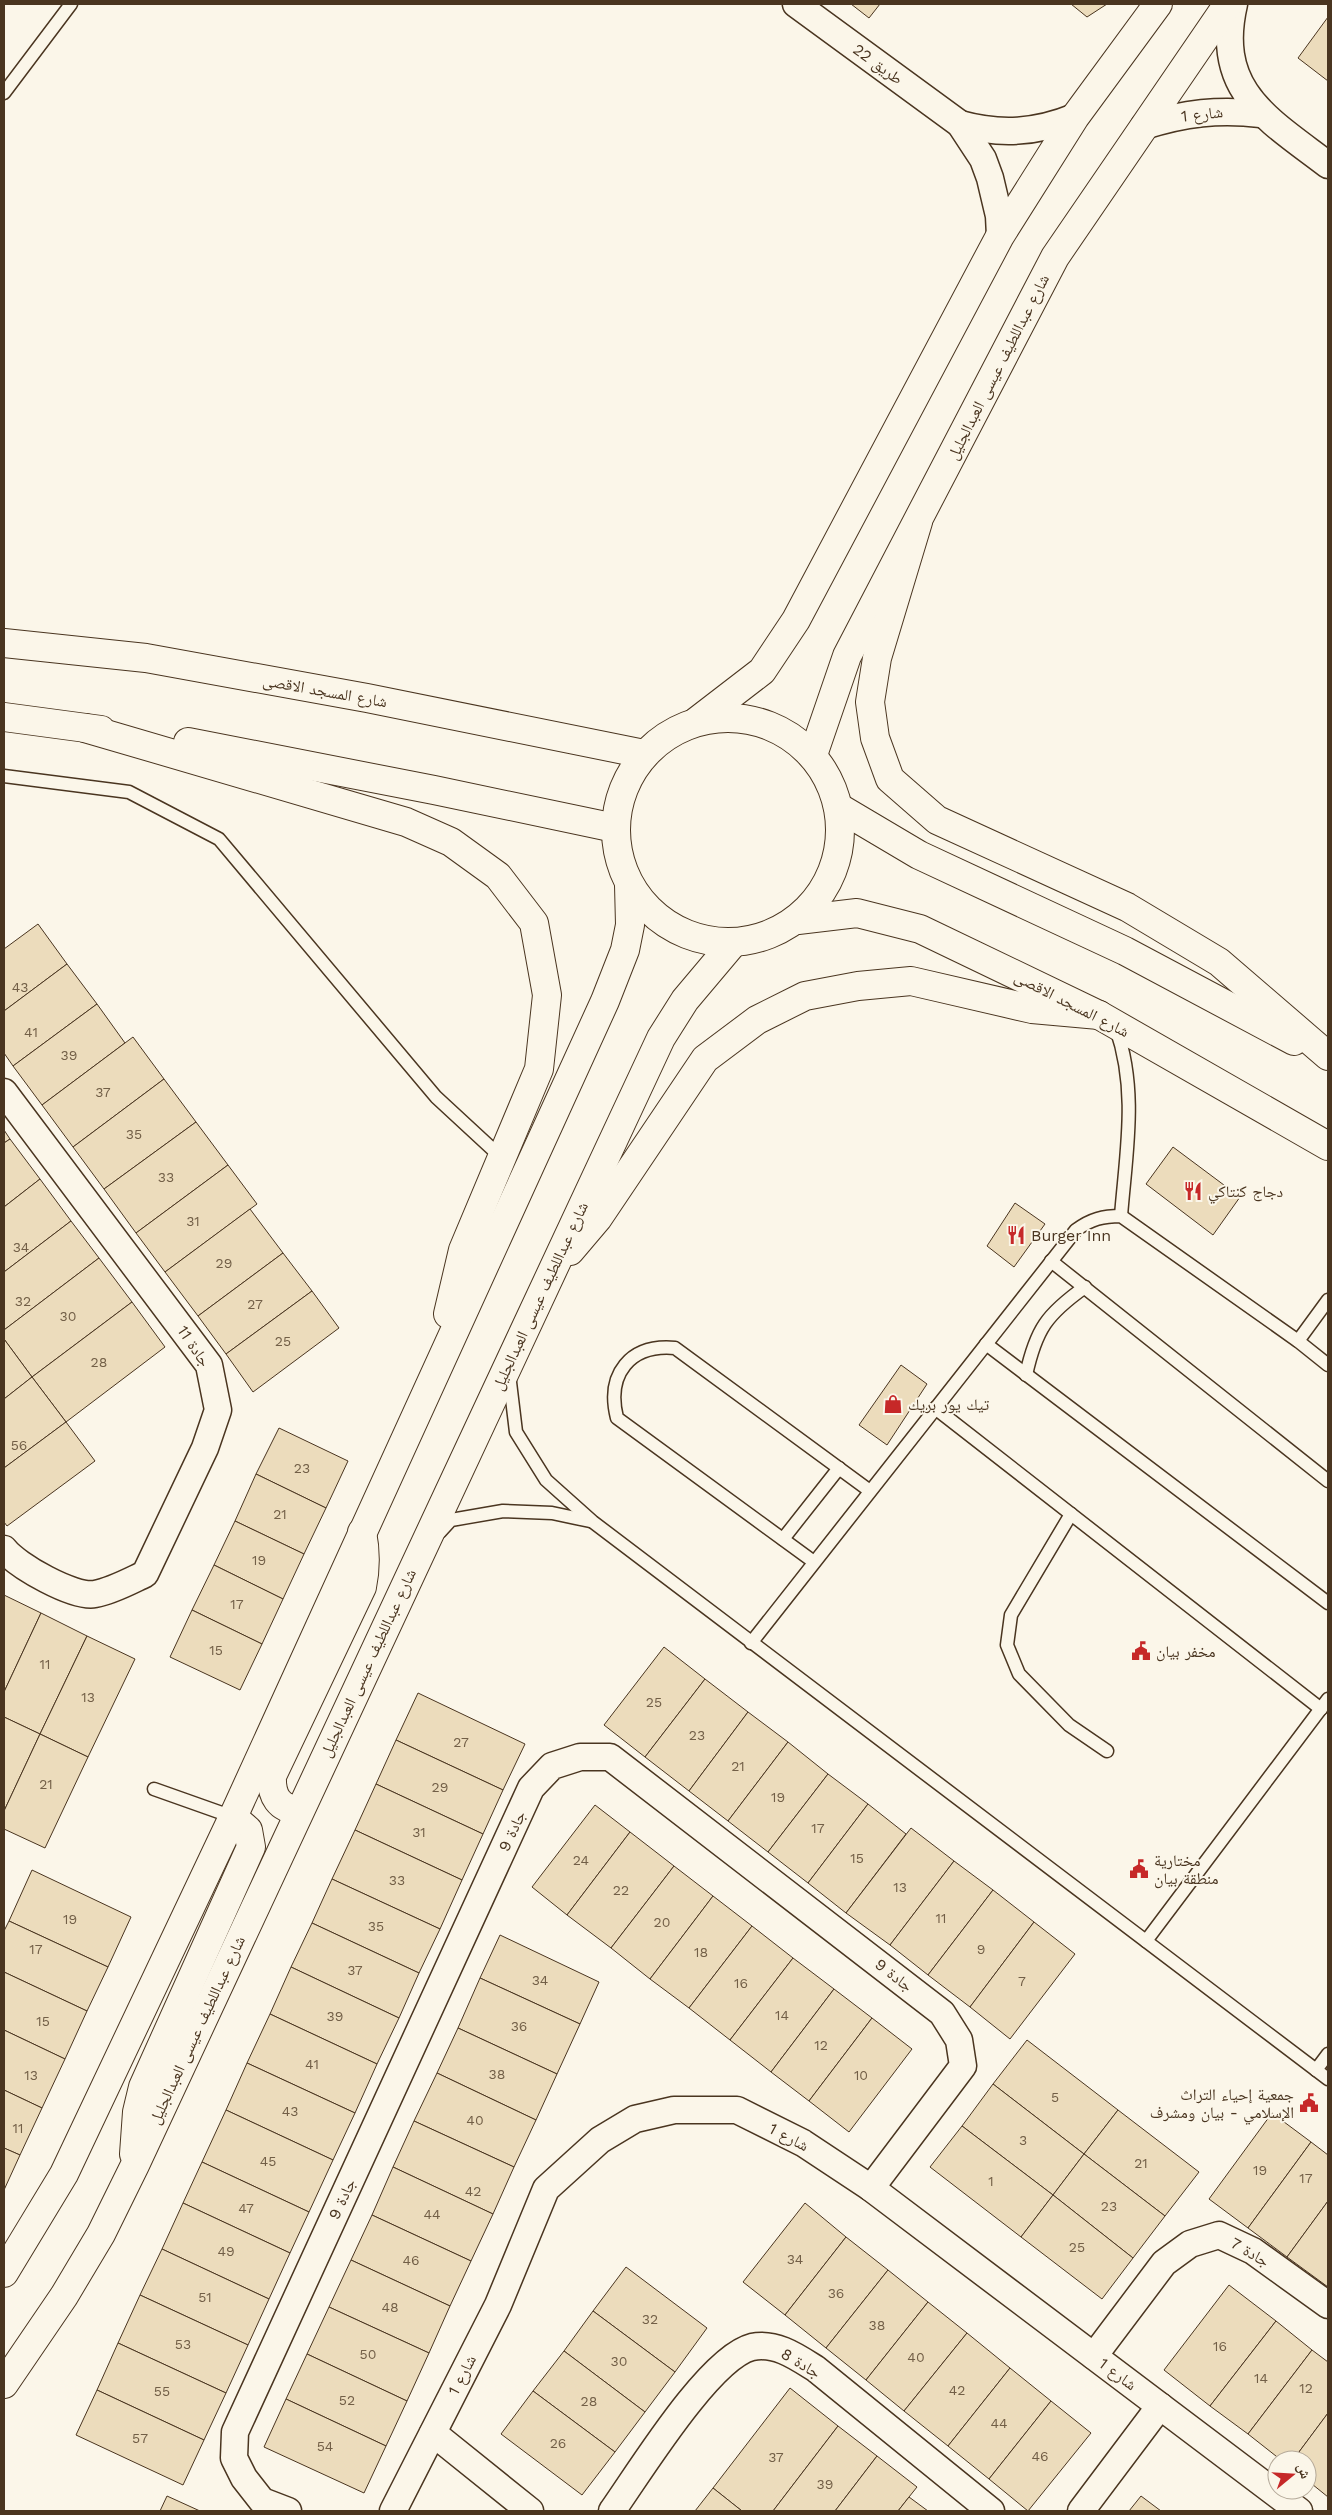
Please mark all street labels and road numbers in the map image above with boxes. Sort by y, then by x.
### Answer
street label: طريق 22 [849,40,907,89]
street label: شارع 1 [1180,102,1224,127]
street label: شارع عبداللطيف عيسى العبدالجليل [943,271,1054,463]
street label: شارع المسجد الاقصى [261,671,389,712]
street label: شارع المسجد الاقصى [1011,967,1133,1042]
street label: شارع عبداللطيف عيسى العبدالجليل [488,1199,593,1394]
street label: جادة 11 [173,1322,215,1370]
street label: شارع عبداللطيف عيسى العبدالجليل [316,1566,421,1761]
street label: جادة 9 [494,1808,530,1854]
street label: شارع عبداللطيف عيسى العبدالجليل [145,1933,250,2128]
street label: جادة 9 [871,1954,917,1996]
street label: شارع 1 [765,2119,812,2156]
street label: جادة 9 [324,2176,360,2222]
street label: جادة 7 [1227,2233,1273,2271]
street label: جادة 8 [778,2344,824,2382]
street label: شارع 1 [444,2352,481,2399]
street label: شارع 1 [1095,2354,1141,2395]

